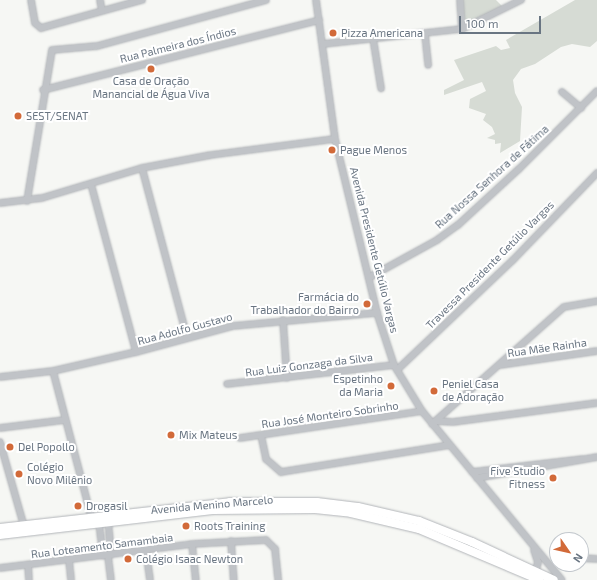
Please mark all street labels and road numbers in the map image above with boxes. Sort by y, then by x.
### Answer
street label: Rua Palmeira dos Índios [119,24,237,66]
street label: Rua Nossa Senhora de Fátima [433,123,551,231]
street label: Avenida Presidente Getúlio Vargas [347,166,401,334]
street label: Travessa Presidente Getúlio Vargas [423,198,557,332]
street label: Rua Adolfo Gustavo [136,310,234,348]
street label: Rua Mãe Rainha [506,336,588,360]
street label: Rua Luiz Gonzaga da Silva [244,351,374,379]
street label: Rua José Monteiro Sobrinho [261,399,399,431]
street label: Avenida Menino Marcelo [150,493,274,517]
street label: Rua Loteamento Samambaia [30,531,174,561]

